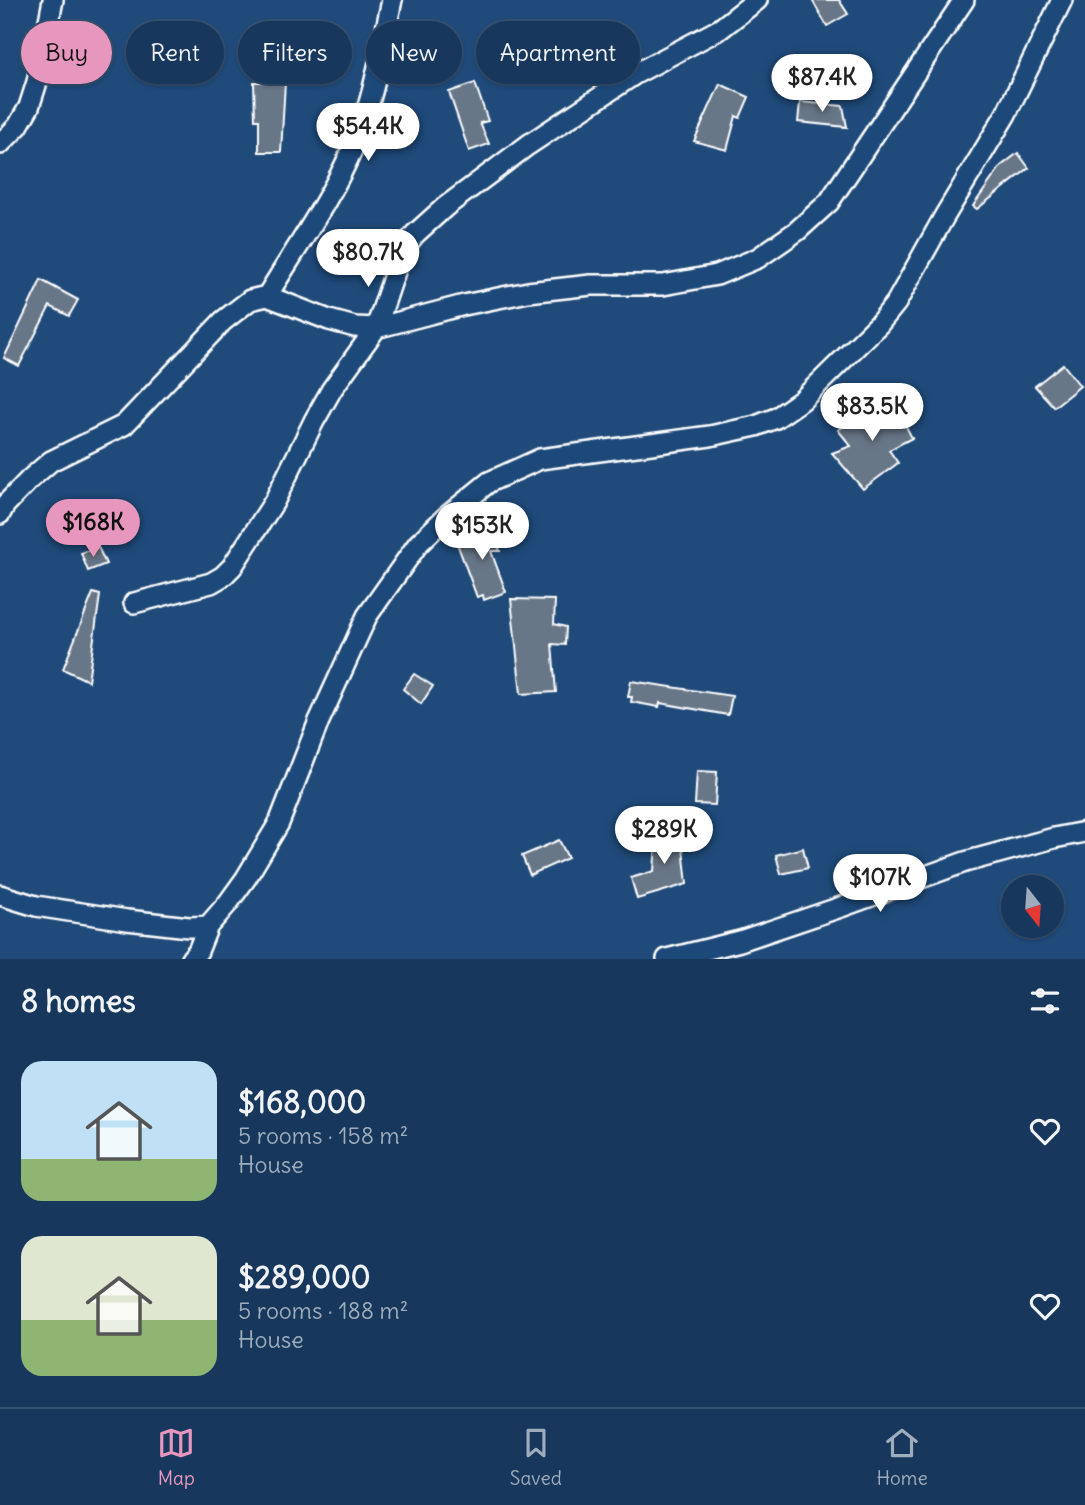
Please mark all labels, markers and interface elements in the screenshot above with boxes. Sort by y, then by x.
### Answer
chip: Buy [21,21,112,84]
chip: Rent [126,21,224,84]
chip: Filters [238,21,352,84]
chip: New [366,21,462,84]
chip: Apartment [476,21,640,84]
pin: $87.4K [765,54,879,114]
text: $87.4K [787,62,857,91]
pin: $54.4K [311,104,425,163]
text: $54.4K [332,111,404,140]
pin: $80.7K [311,230,425,289]
text: $80.7K [332,237,404,266]
pin: $83.5K [815,384,929,443]
text: $83.5K [836,391,908,420]
pin: $168K [44,500,142,559]
pin: $153K [433,503,531,562]
text: $168K [62,507,124,536]
text: $153K [451,510,513,539]
pin: $289K [615,806,713,866]
text: $289K [631,814,697,843]
pin: $107K [831,855,929,914]
text: $107K [849,862,911,891]
north arrow [1001,875,1064,938]
map controls [1001,875,1064,938]
text: 8 homes [21,982,136,1020]
icon: filters [1026,982,1064,1020]
text: $168,000 [238,1083,366,1121]
icon: home [77,1089,161,1173]
icon: heart [1026,1112,1064,1150]
text: 5 rooms · 158 m² [238,1121,408,1150]
text: House [238,1150,304,1179]
text: $289,000 [238,1258,370,1296]
icon: home [77,1264,161,1348]
icon: heart [1026,1287,1064,1325]
text: 5 rooms · 188 m² [238,1296,408,1325]
text: House [238,1325,304,1354]
tab: Map [157,1424,195,1490]
tab: Saved [510,1424,562,1490]
tab: Home [876,1424,928,1490]

